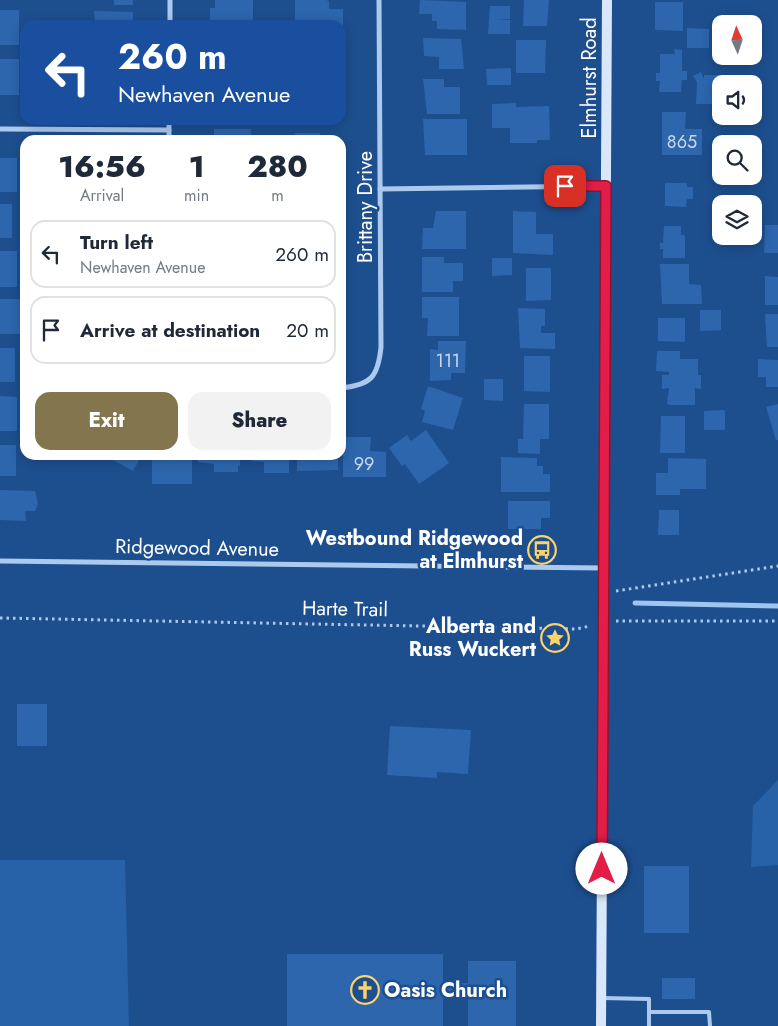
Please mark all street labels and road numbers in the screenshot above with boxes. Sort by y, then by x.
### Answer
street label: Elmhurst Road [575,17,604,139]
street label: Brittany Drive [351,151,380,263]
street label: Ridgewood Avenue [115,532,279,564]
street label: Harte Trail [302,594,388,624]

